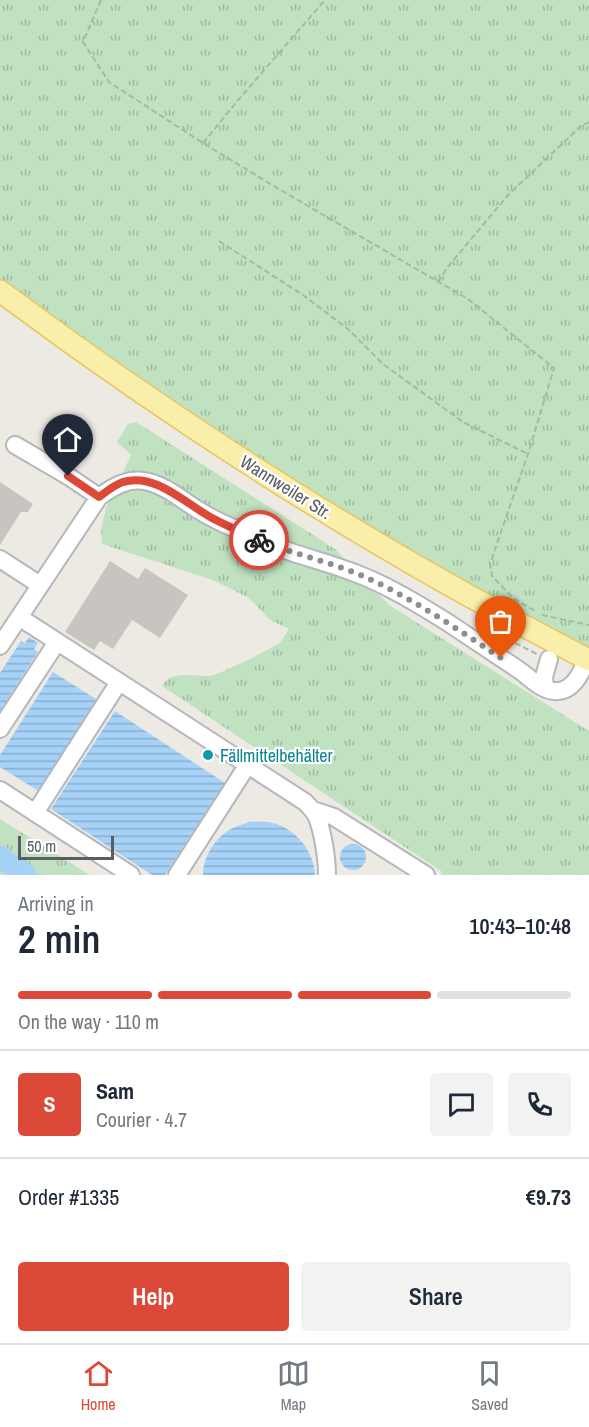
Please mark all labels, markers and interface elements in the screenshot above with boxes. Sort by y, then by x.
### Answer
pin [42,414,93,476]
icon: home [51,423,84,456]
street label: Wannweiler Str. [235,449,337,525]
courier [229,510,289,570]
icon: bike [243,524,276,557]
pin [475,596,526,658]
icon: bag [484,605,517,638]
place label: Fällmittelbehälter [220,743,333,768]
marker: Fällmittelbehälter [201,748,215,762]
scale bar [18,833,114,860]
text: 50 m [27,835,56,857]
text: Arriving in [18,890,94,917]
text: 10:43–10:48 [469,911,571,941]
text: 2 min [18,913,100,965]
text: On the way · 110 m [18,1008,159,1035]
button: chat [430,1073,493,1136]
button: phone [508,1073,571,1136]
text: Sam [96,1076,134,1106]
text: S [43,1089,56,1119]
text: Courier · 4.7 [96,1106,187,1133]
text: Order #1335 [18,1182,119,1212]
text: €9.73 [526,1182,571,1212]
button: Help [18,1262,289,1331]
button: Share [301,1262,571,1331]
tab: Home [81,1357,116,1415]
tab: Map [277,1357,310,1415]
tab: Saved [471,1357,508,1415]

